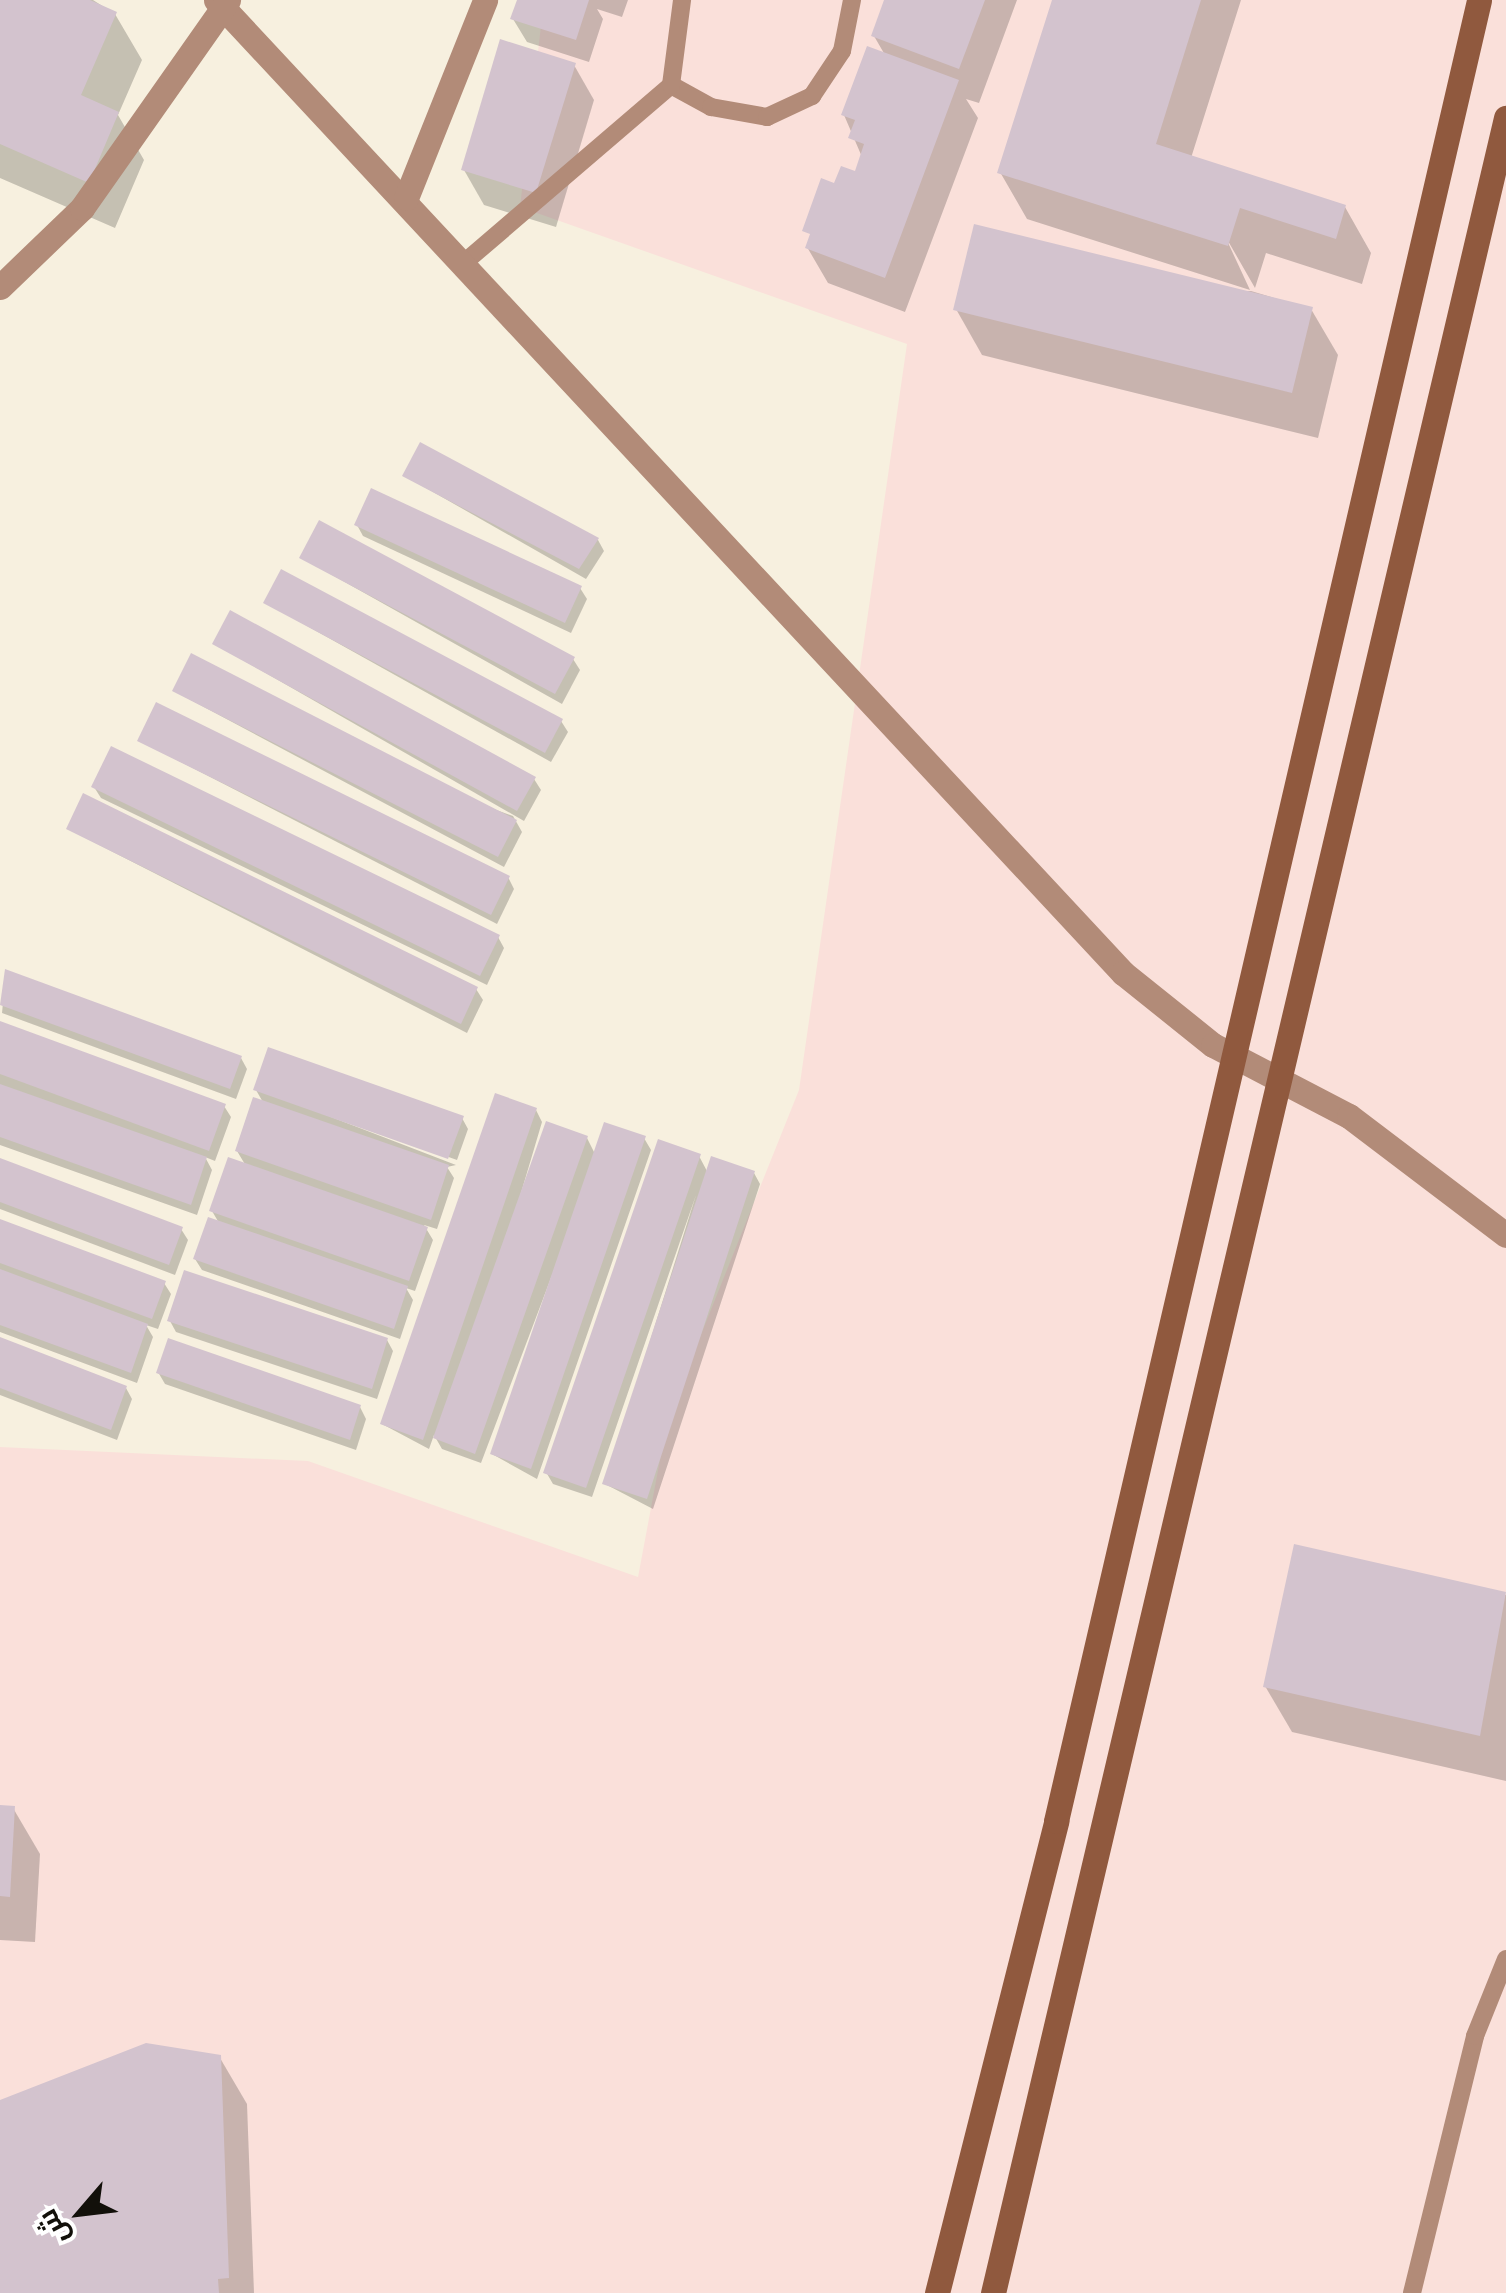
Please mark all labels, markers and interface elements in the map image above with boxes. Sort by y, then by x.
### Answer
north arrow [30,2163,130,2263]
text: ش [27,2202,80,2252]

